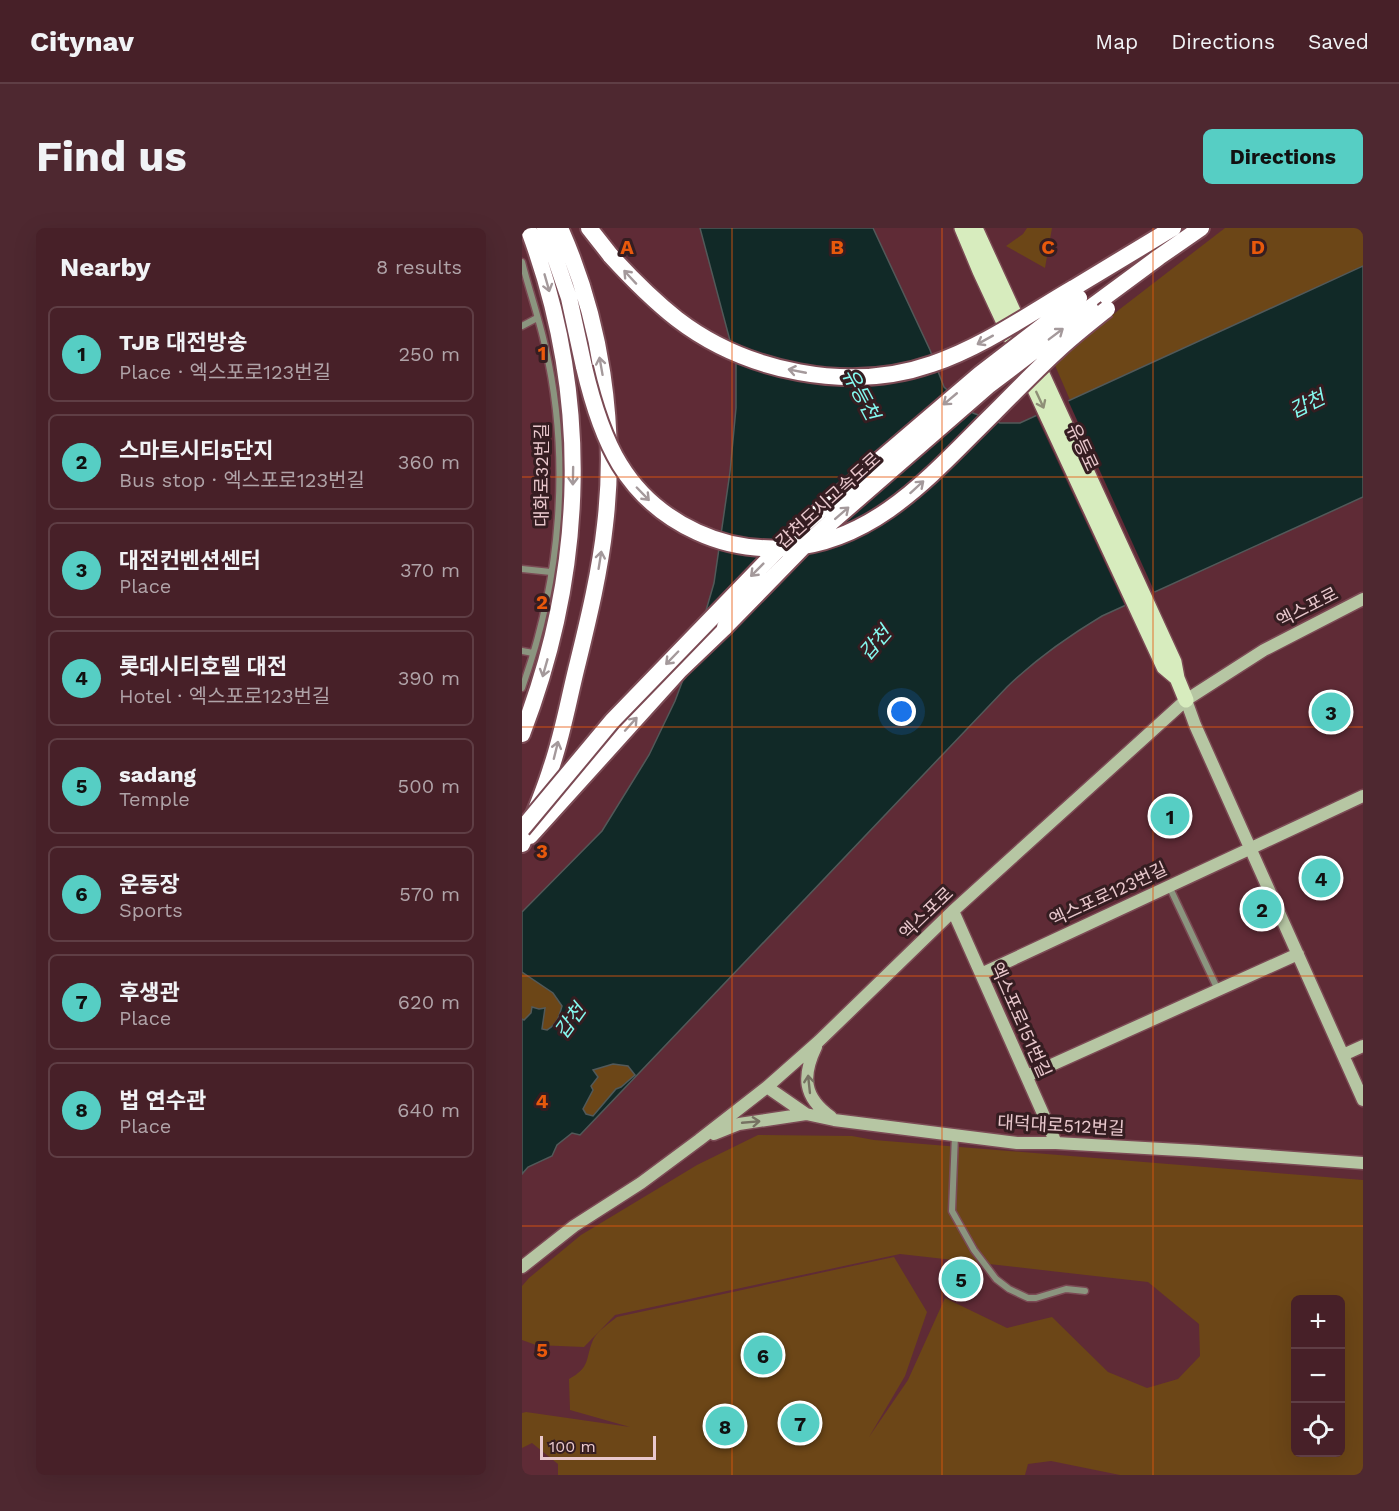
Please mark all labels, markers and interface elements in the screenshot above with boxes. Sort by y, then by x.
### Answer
text: Citynav [30,25,134,58]
text: Map [1095,29,1138,54]
text: Directions [1171,29,1275,54]
text: Saved [1308,29,1369,54]
button: Directions [1203,129,1363,184]
text: Find us [36,132,187,181]
text: A [620,235,634,259]
text: B [830,235,844,259]
text: C [1041,235,1055,259]
text: D [1251,235,1265,259]
text: Nearby [60,252,151,282]
text: 8 results [376,255,462,279]
one-way arrow [623,269,637,284]
one-way arrow [542,273,553,292]
one-way arrow [1048,328,1064,341]
text: TJB 대전방송 [119,330,247,355]
one-way arrow [977,334,994,346]
text: 1 [538,341,546,365]
text: 1 [77,342,86,366]
text: 250 m [398,342,460,366]
one-way arrow [595,357,606,376]
text: Place · 엑스포로123번길 [119,360,331,384]
water label: 유등천 [837,364,886,426]
one-way arrow [788,365,807,376]
water label: 갑천 [1285,384,1331,423]
one-way arrow [1035,391,1046,409]
one-way arrow [943,392,958,406]
street label: 유등로 [1063,420,1103,474]
street label: 대화로32번길 [531,423,552,527]
text: 스마트시티5단지 [119,438,274,463]
street label: 갑천도시고속도로 [772,448,884,552]
text: 2 [76,450,87,474]
text: 360 m [398,450,460,474]
one-way arrow [567,465,579,485]
text: Bus stop · 엑스포로123번길 [119,468,365,492]
one-way arrow [909,480,924,494]
one-way arrow [636,487,651,502]
one-way arrow [834,506,849,520]
text: 대전컨벤션센터 [119,548,261,573]
one-way arrow [595,550,606,570]
text: 3 [76,558,87,582]
text: 370 m [400,558,460,582]
one-way arrow [750,563,765,577]
text: Place [119,574,171,598]
street label: 엑스포로 [1273,583,1341,631]
text: 2 [536,590,548,614]
water label: 갑천 [854,619,898,665]
one-way arrow [665,650,679,665]
text: 롯데시티호텔 대전 [119,654,287,679]
one-way arrow [539,658,550,677]
text: 4 [75,666,88,690]
text: 390 m [398,666,460,690]
text: Hotel · 엑스포로123번길 [119,684,330,708]
pin: 3 [1312,690,1350,734]
your location [887,697,916,726]
one-way arrow [624,717,638,732]
one-way arrow [551,741,562,760]
text: sadang [119,762,196,787]
text: 5 [76,774,87,798]
text: 500 m [398,774,460,798]
text: Temple [119,787,190,811]
pin: 1 [1150,794,1190,838]
text: 3 [536,839,548,863]
pin: 4 [1302,856,1340,900]
street label: 엑스포로123번길 [1046,858,1170,930]
text: 운동장 [119,872,180,897]
text: 6 [75,882,88,906]
text: 570 m [399,882,460,906]
street label: 엑스포로 [895,882,957,944]
pin: 2 [1242,886,1282,932]
text: Sports [119,898,183,922]
street label: 엑스포로151번길 [986,959,1056,1081]
text: 후생관 [119,980,180,1005]
text: 7 [75,990,88,1014]
text: 620 m [398,990,460,1014]
water label: 갑천 [549,997,592,1043]
text: Place [119,1006,171,1030]
one-way arrow [803,1075,814,1094]
text: 법 연수관 [119,1088,206,1113]
text: 4 [536,1089,549,1113]
text: 8 [75,1098,88,1122]
text: 640 m [397,1098,460,1122]
street label: 대덕대로512번길 [997,1111,1125,1139]
text: Place [119,1114,171,1138]
one-way arrow [741,1116,761,1127]
pin: 5 [942,1256,980,1302]
map controls [1291,1295,1345,1457]
button: + [1291,1295,1345,1349]
pin: 6 [744,1332,782,1378]
text: 5 [536,1338,548,1362]
button: − [1291,1349,1345,1403]
pin: 7 [780,1400,820,1446]
button: locate [1291,1403,1345,1457]
pin: 8 [706,1404,744,1448]
scale bar [540,1433,656,1460]
text: 100 m [549,1437,596,1456]

